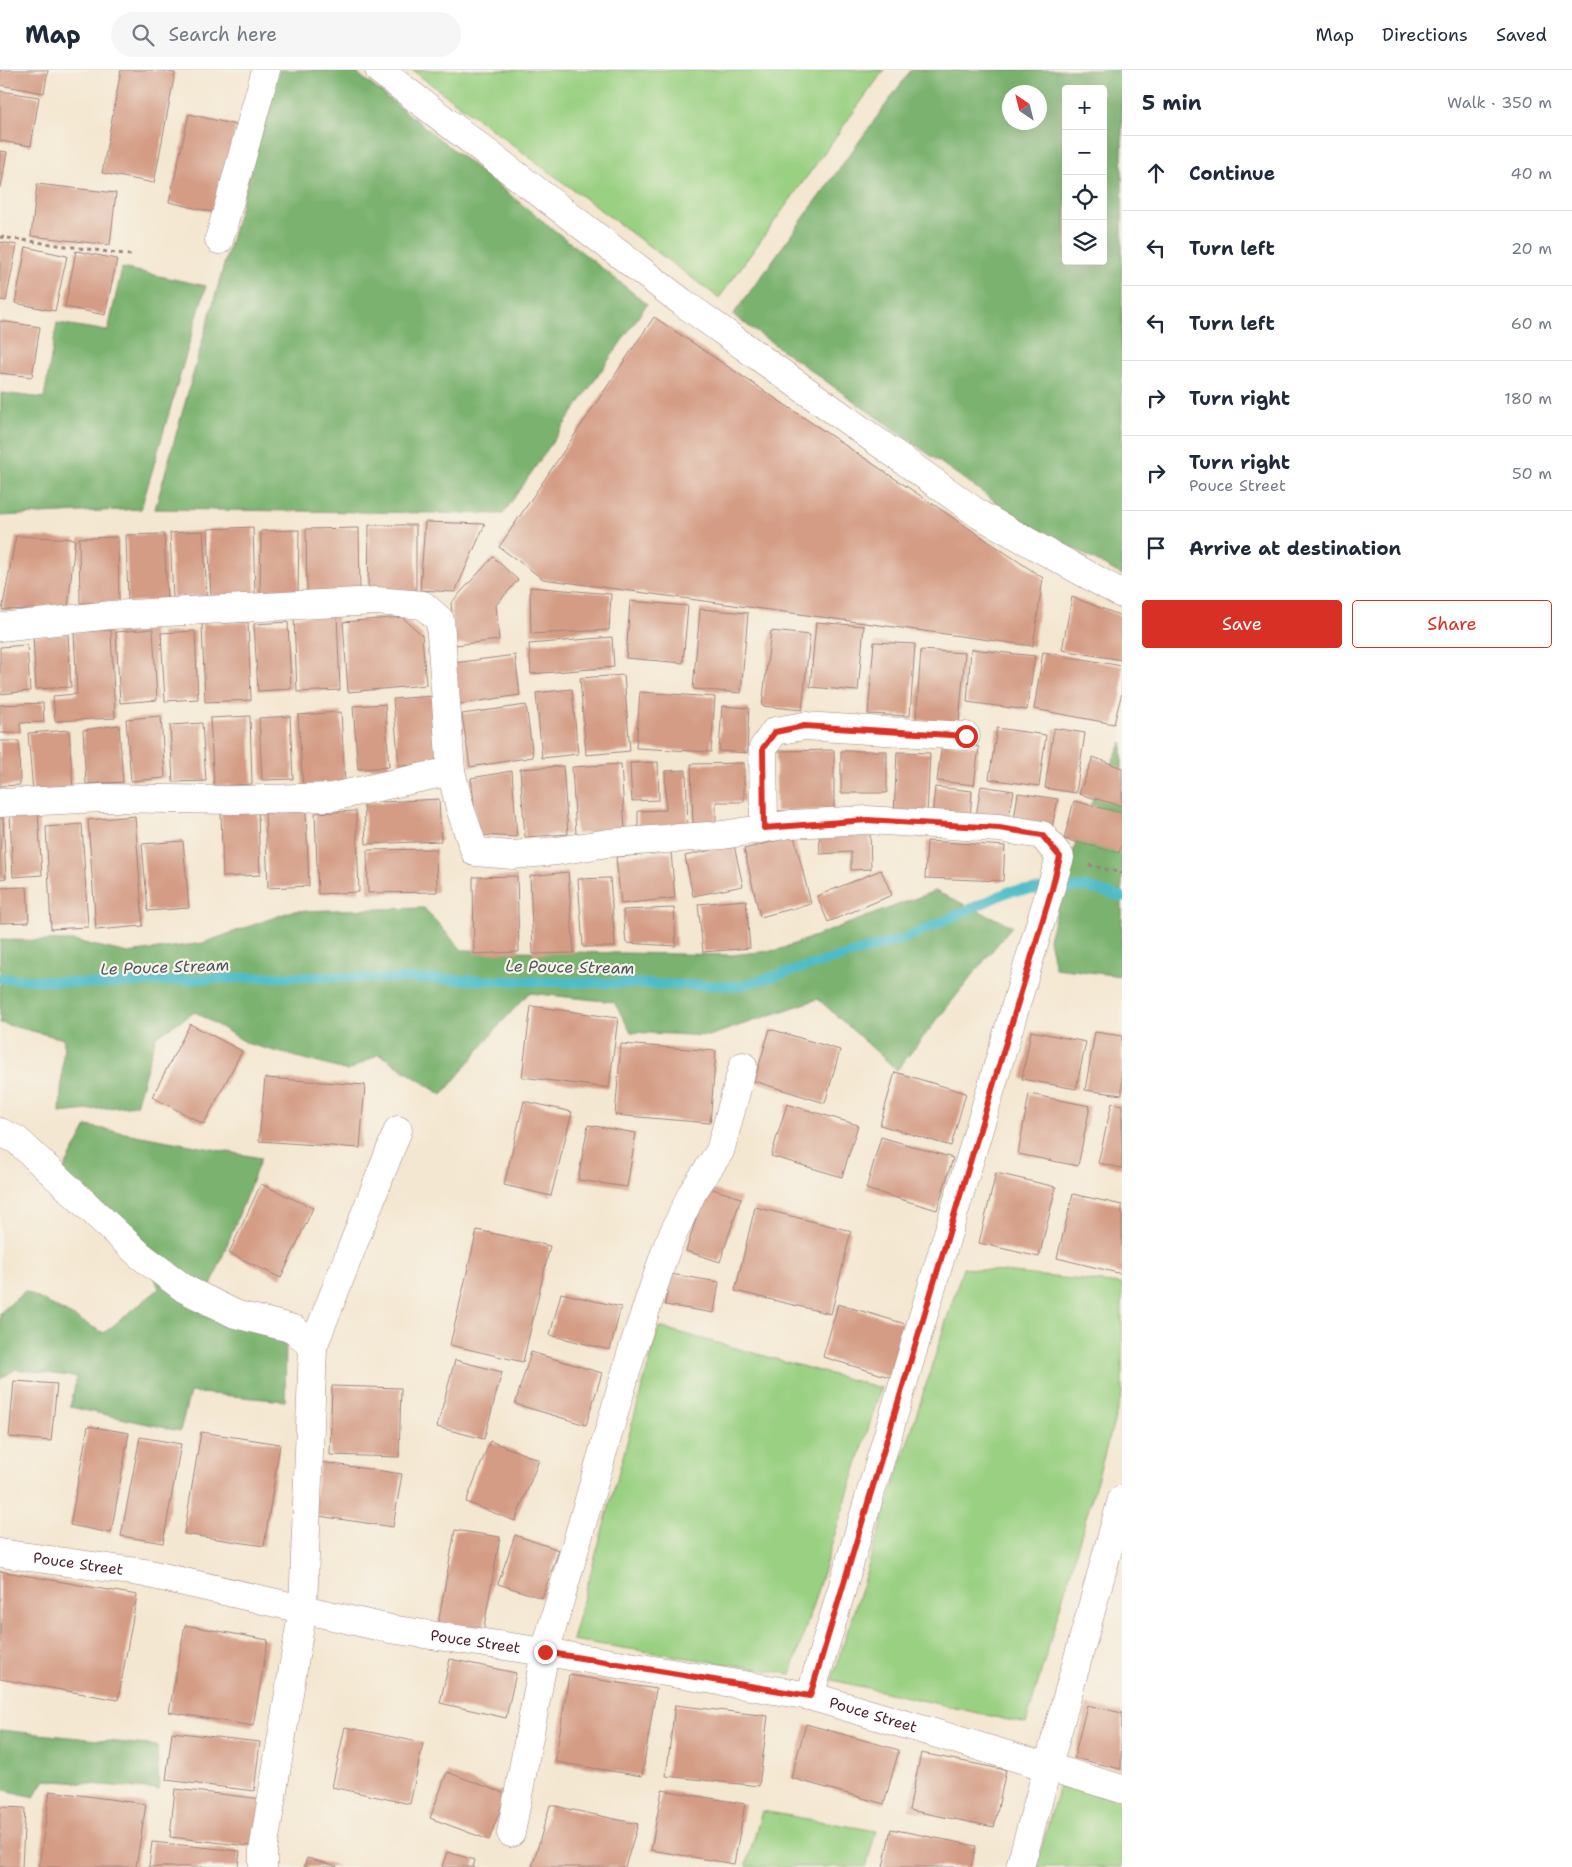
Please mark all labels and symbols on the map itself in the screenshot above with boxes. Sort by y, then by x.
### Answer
north arrow [1002,85,1047,130]
route start [955,725,978,748]
water label: Le Pouce Stream [100,954,230,980]
water label: Le Pouce Stream [505,955,635,979]
street label: Pouce Street [32,1548,125,1580]
street label: Pouce Street [429,1625,522,1658]
route end [534,1641,557,1664]
street label: Pouce Street [827,1692,920,1737]

